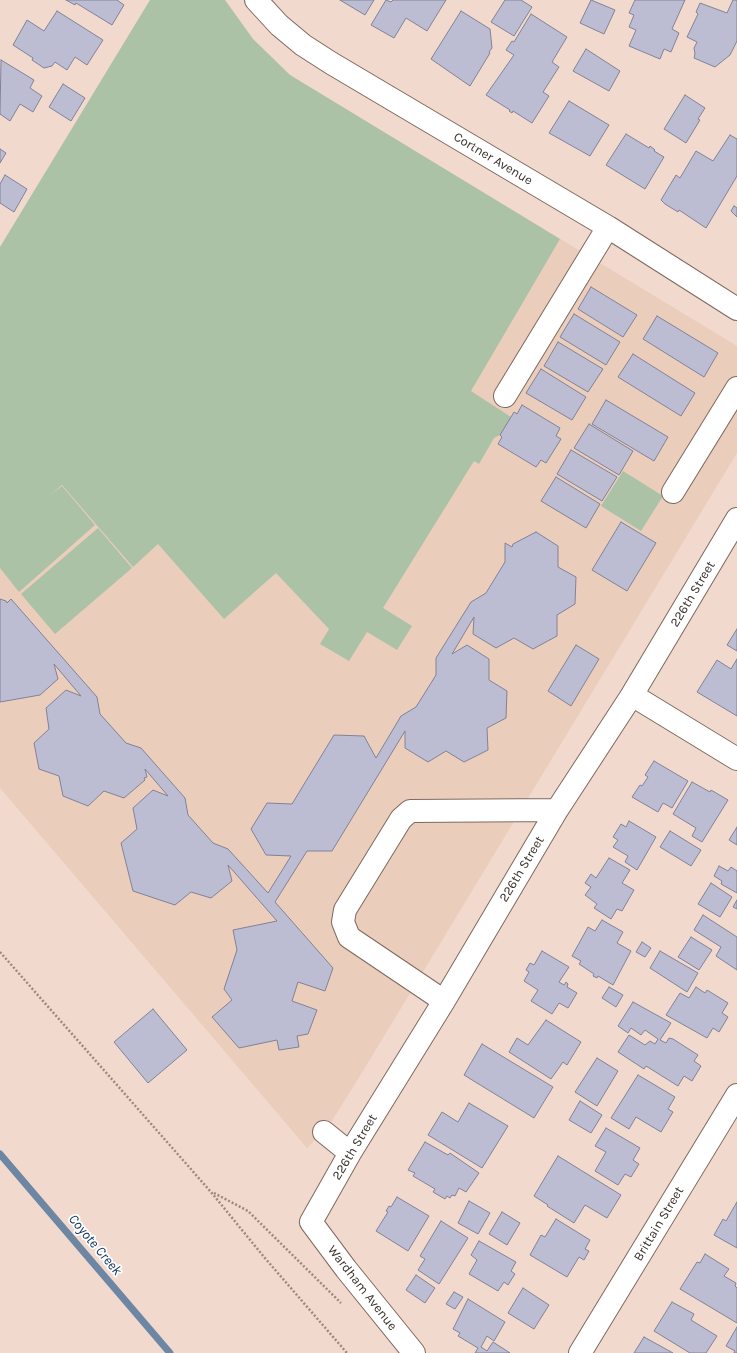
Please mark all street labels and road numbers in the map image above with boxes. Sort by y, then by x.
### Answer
street label: Cortner Avenue [451,129,535,189]
street label: 226th Street [667,558,719,630]
street label: 226th Street [496,833,548,905]
street label: 226th Street [329,1111,381,1183]
street label: Brittain Street [631,1184,687,1264]
street label: Wardham Avenue [324,1242,400,1334]

